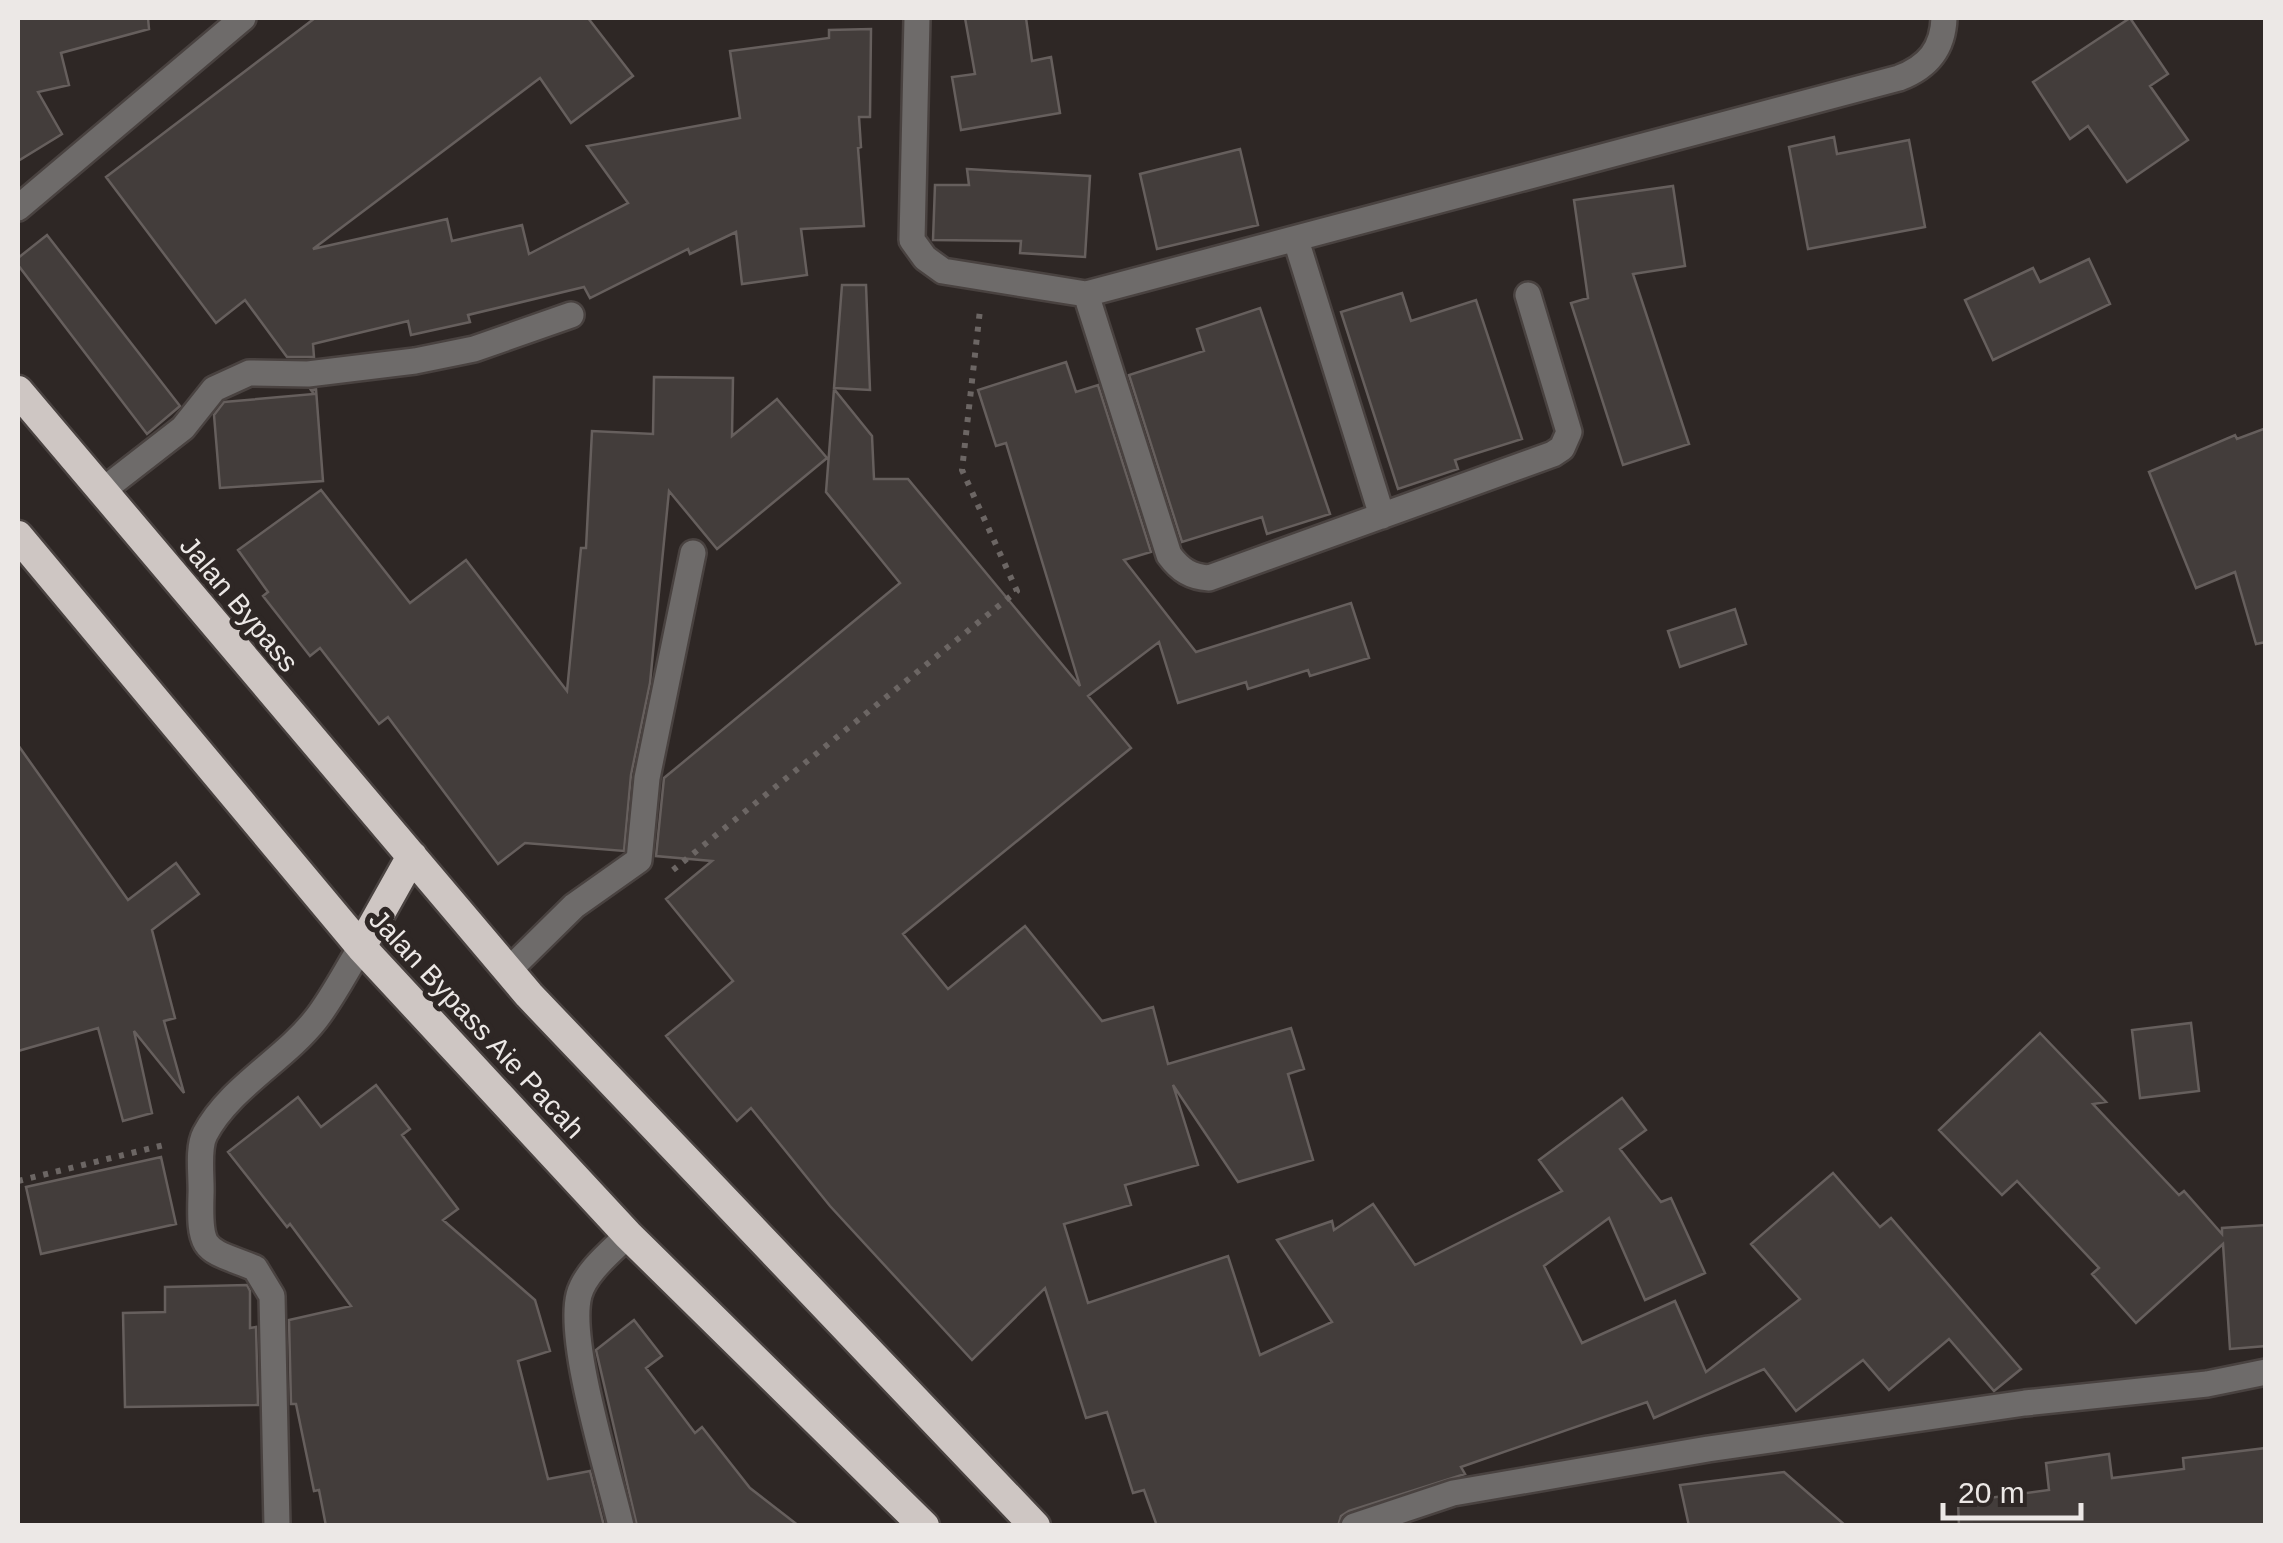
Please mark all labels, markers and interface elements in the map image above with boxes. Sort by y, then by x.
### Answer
street label: Jalan Bypass [174,530,304,678]
street label: Jalan Bypass Aie Pacah [363,904,591,1144]
scale bar [1943,1458,2080,1520]
text: 20 m [1958,1476,2025,1509]

